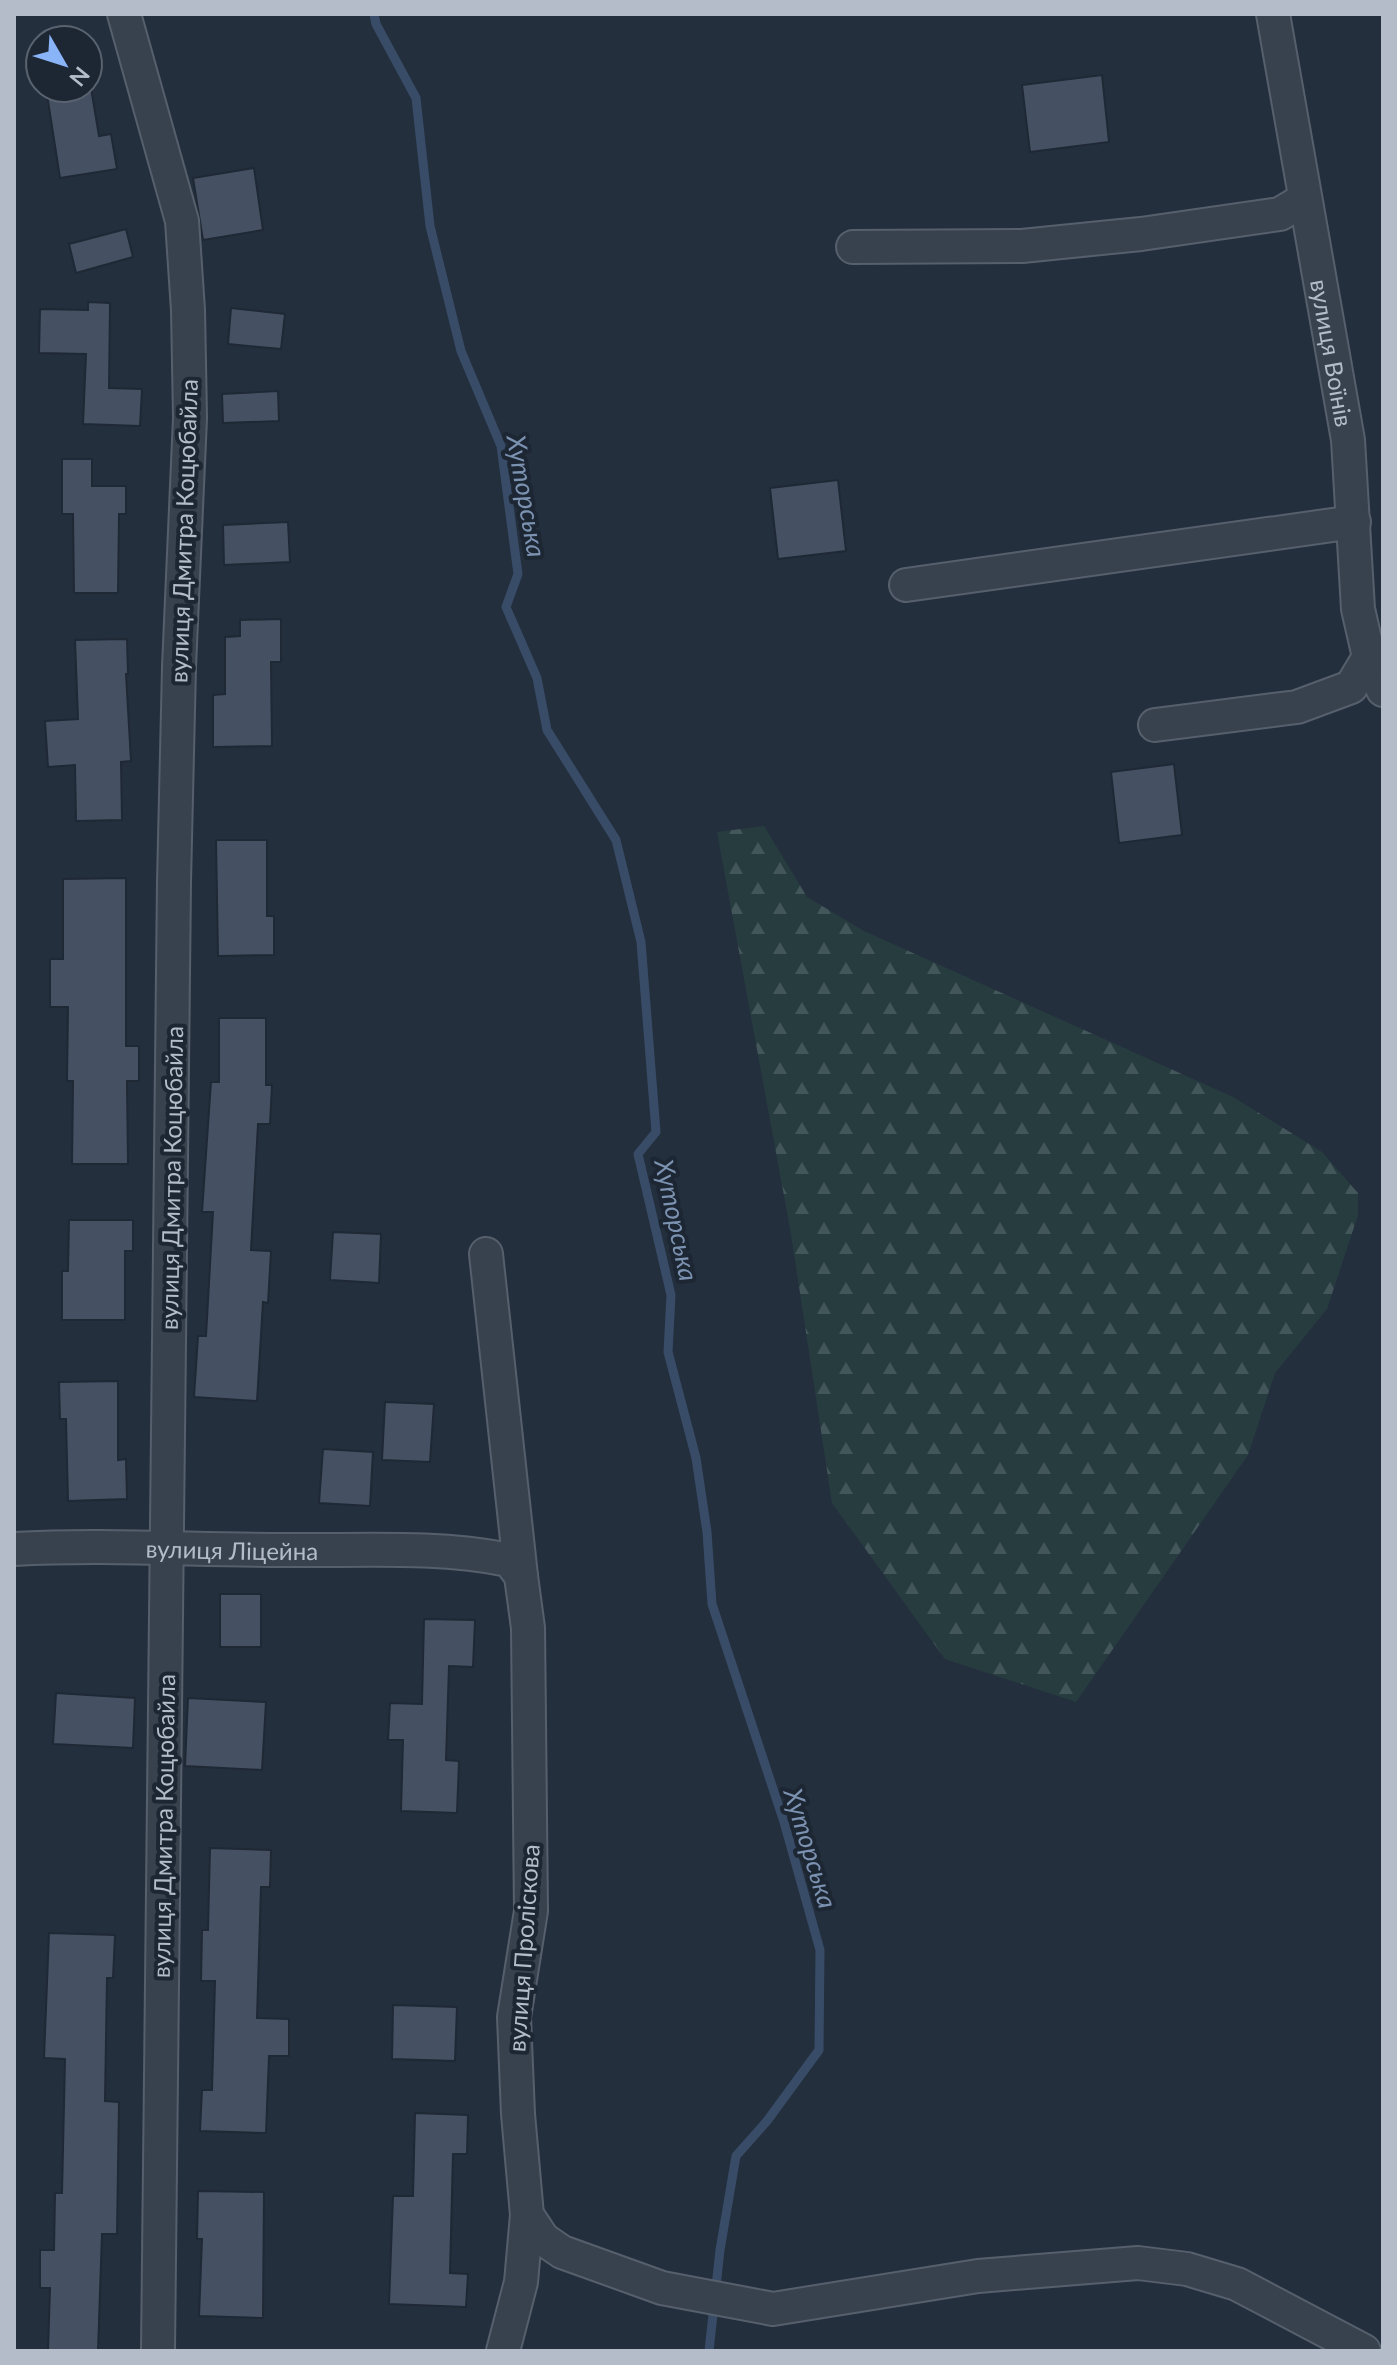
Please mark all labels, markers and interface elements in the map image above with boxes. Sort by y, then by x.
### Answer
north arrow [24,24,104,104]
text: N [64,62,96,92]
street label: вулиця Воїнів [1305,277,1360,429]
street label: вулиця Дмитра Коцюбайла [163,379,203,683]
water label: Хуторська [500,431,554,560]
street label: вулиця Дмитра Коцюбайла [154,1026,188,1330]
water label: Хуторська [648,1155,706,1284]
street label: вулиця Ліцейна [145,1533,318,1565]
street label: вулиця Дмитра Коцюбайла [146,1674,180,1978]
water label: Хуторська [777,1783,844,1912]
street label: вулиця Проліскова [501,1843,545,2053]

